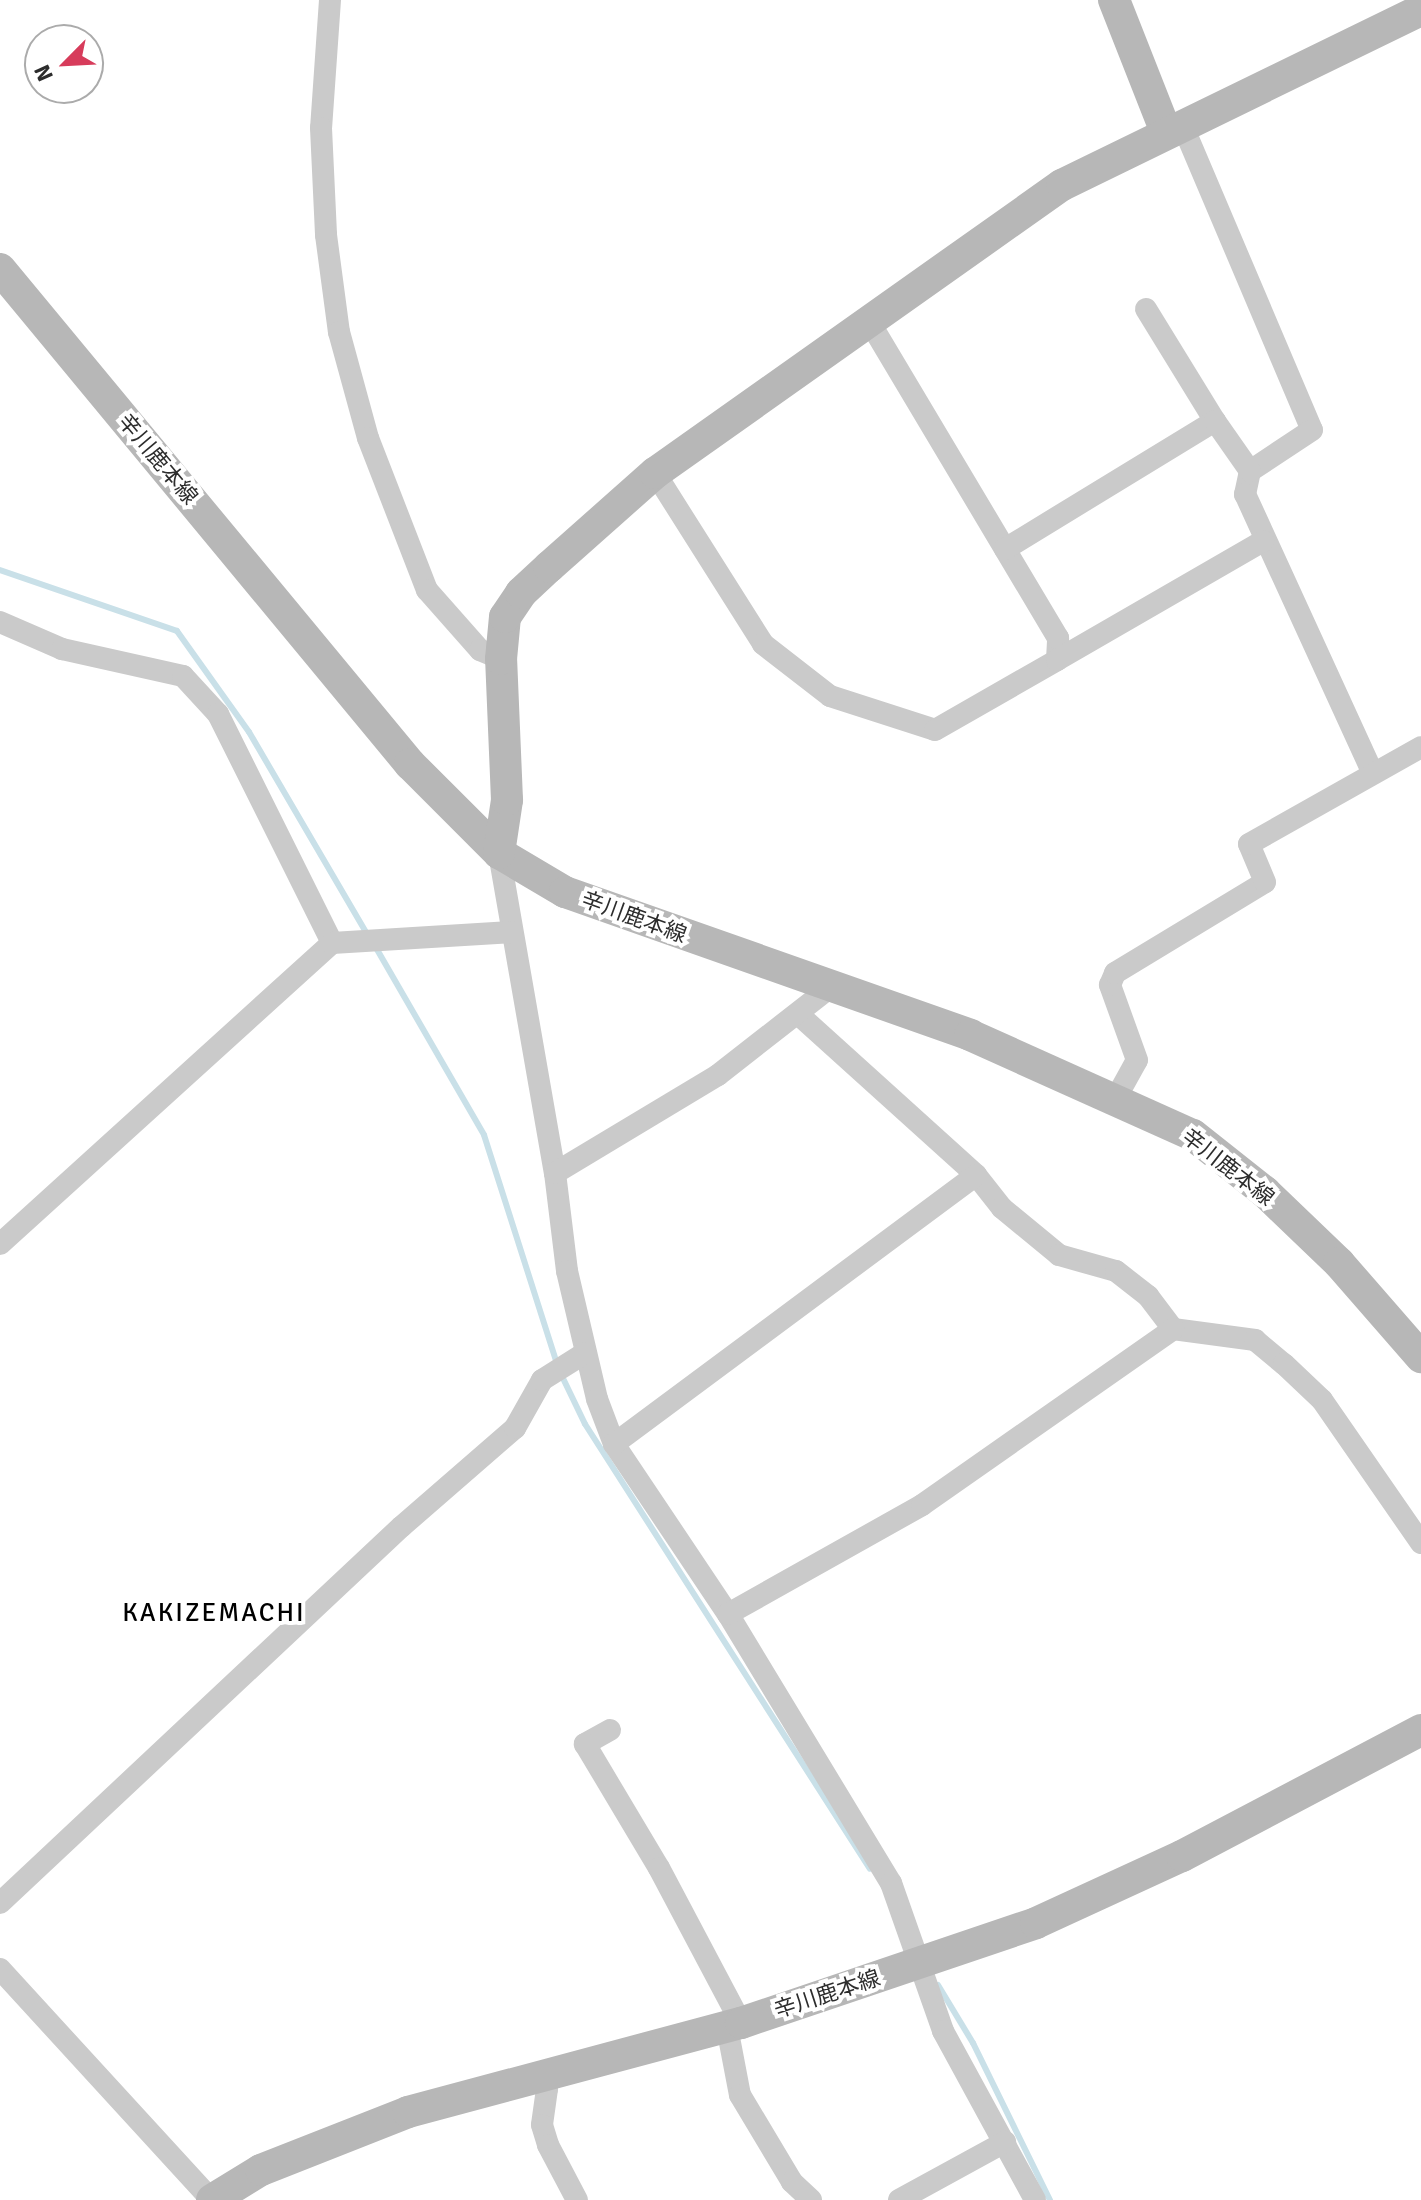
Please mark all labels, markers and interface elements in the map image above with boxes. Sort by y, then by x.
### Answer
north arrow [24,24,104,104]
text: N [28,61,59,86]
street label: 辛川鹿本線 [113,408,203,510]
street label: 辛川鹿本線 [578,886,690,948]
street label: 辛川鹿本線 [1177,1123,1279,1211]
district label: KAKIZEMACHI [122,1598,306,1630]
street label: 辛川鹿本線 [771,1964,883,2024]

